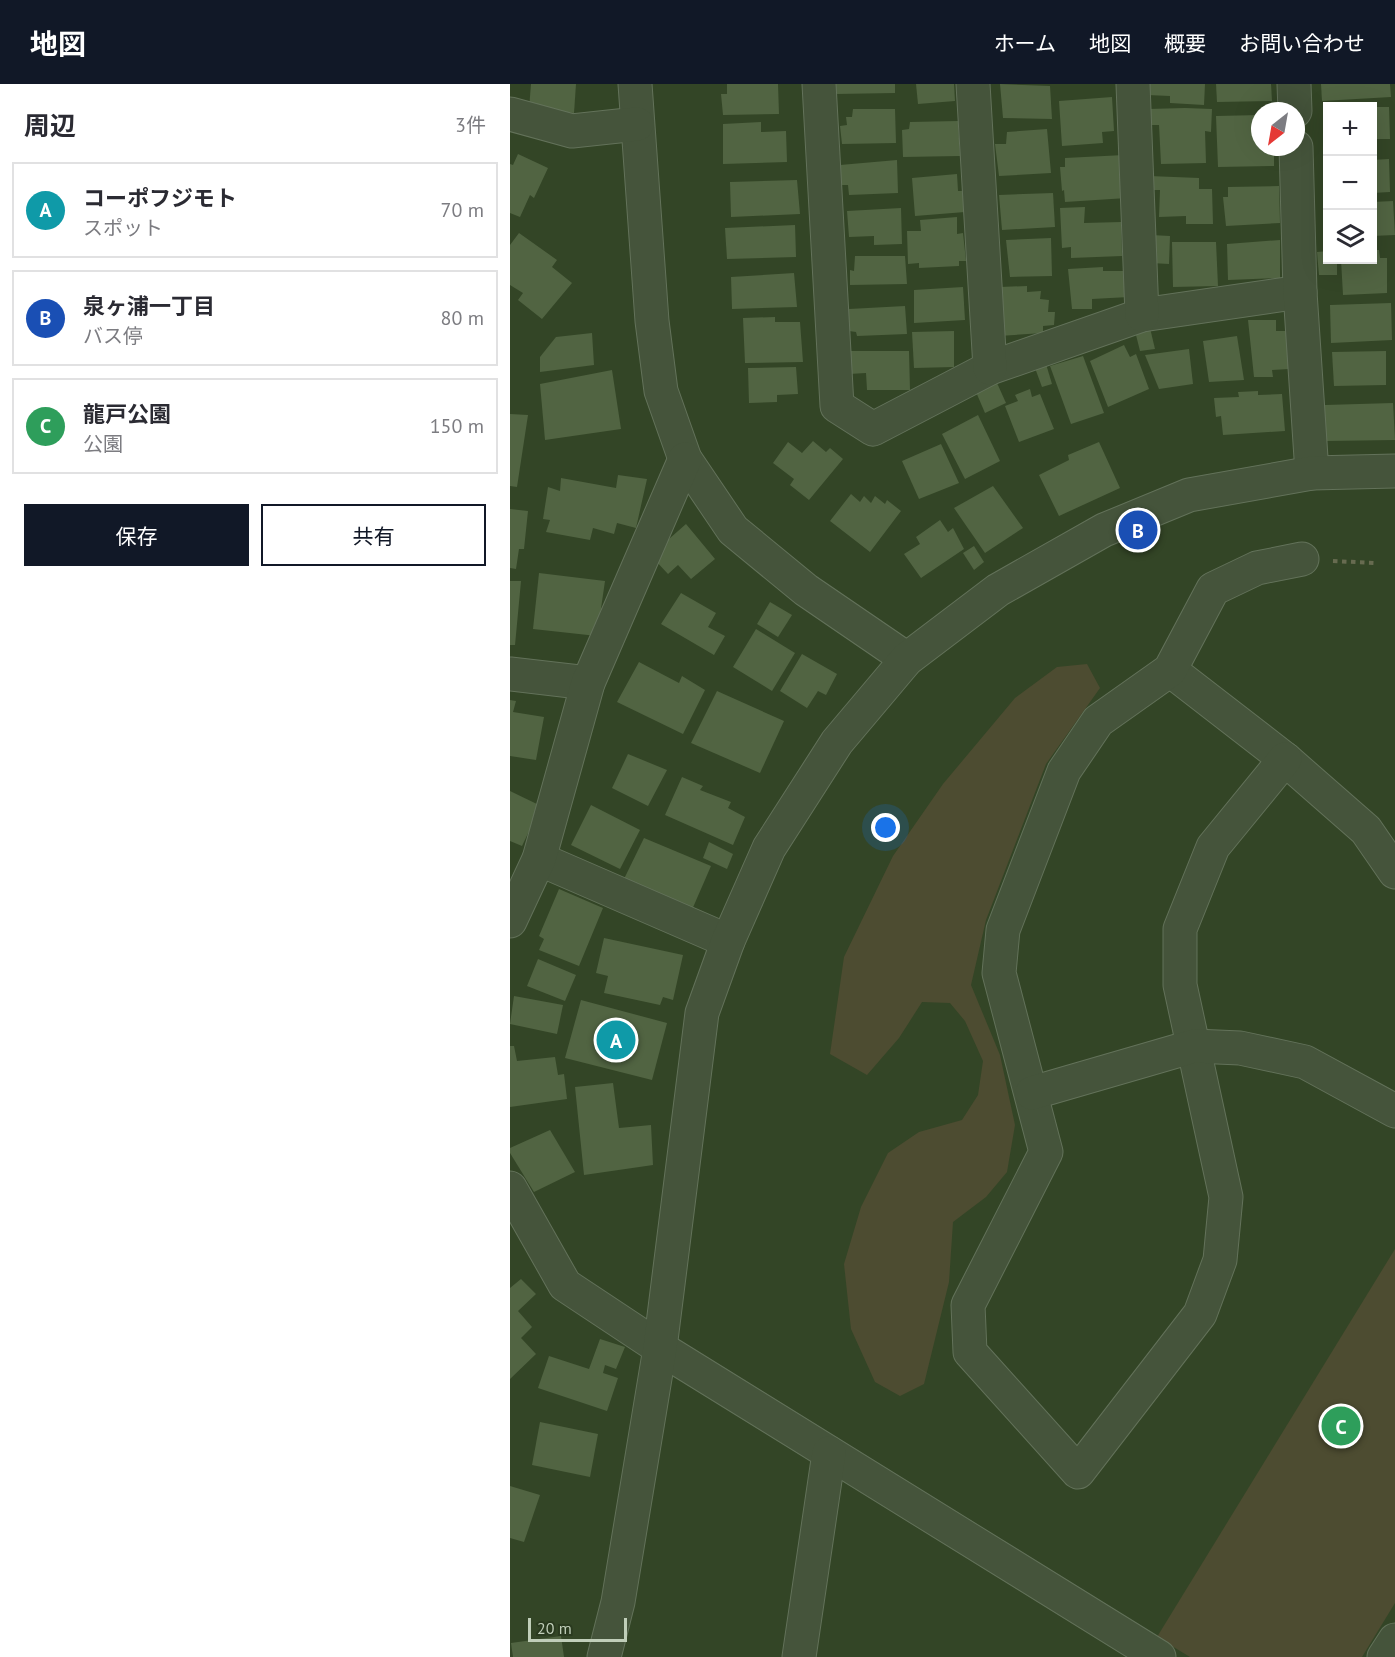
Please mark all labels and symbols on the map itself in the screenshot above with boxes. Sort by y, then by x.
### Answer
north arrow [1251,102,1305,156]
pin: B [1118,508,1158,552]
your location [871,813,900,842]
pin: A [596,1018,636,1062]
pin: C [1322,1404,1360,1448]
scale bar [528,1615,627,1642]

